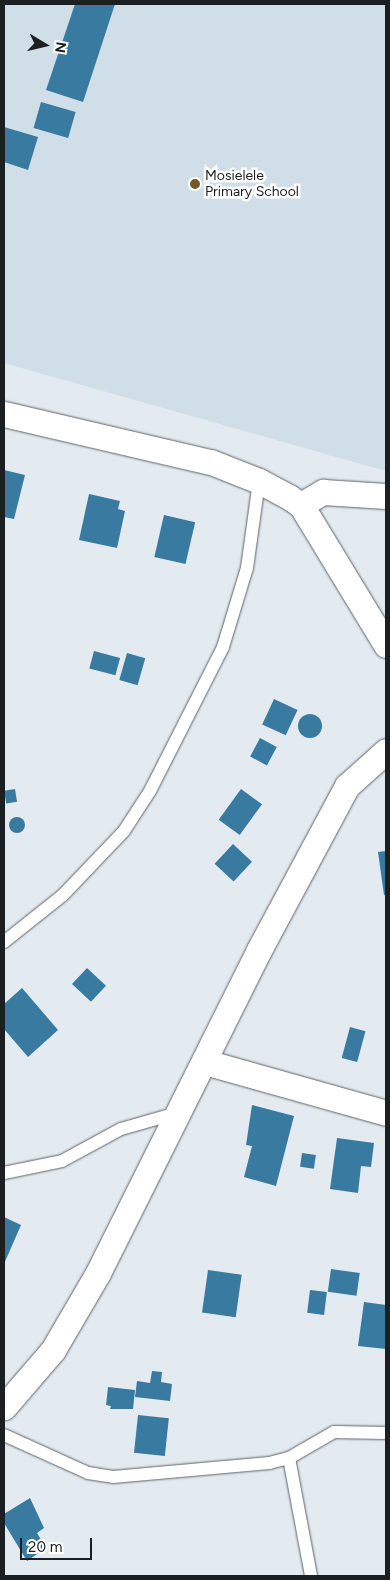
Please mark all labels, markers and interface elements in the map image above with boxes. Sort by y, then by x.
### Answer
north arrow [20,20,70,70]
text: N [51,41,70,54]
place label: Mosielele Primary School [205,168,299,200]
marker: Mosielele Primary School [189,178,201,190]
scale bar [22,1528,95,1560]
text: 20 m [28,1538,62,1556]

